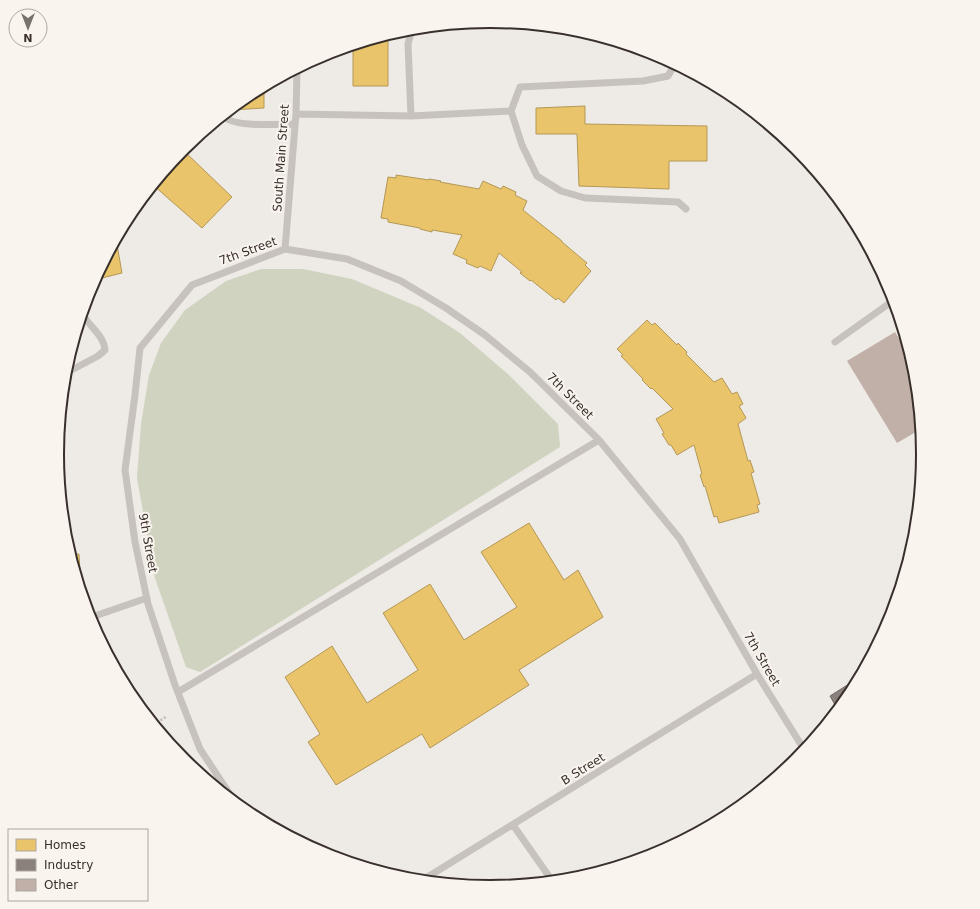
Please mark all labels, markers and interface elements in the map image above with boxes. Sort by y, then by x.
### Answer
north arrow [8,8,48,48]
text: N [23,31,33,44]
street label: South Main Street [270,104,292,212]
street label: 7th Street [217,234,279,268]
street label: 7th Street [544,370,596,422]
street label: 9th Street [136,512,160,574]
street label: 7th Street [741,629,783,689]
street label: B Street [559,750,608,788]
legend [8,829,148,901]
text: Homes [44,838,86,852]
text: Industry [44,858,93,872]
text: Other [44,878,78,892]

